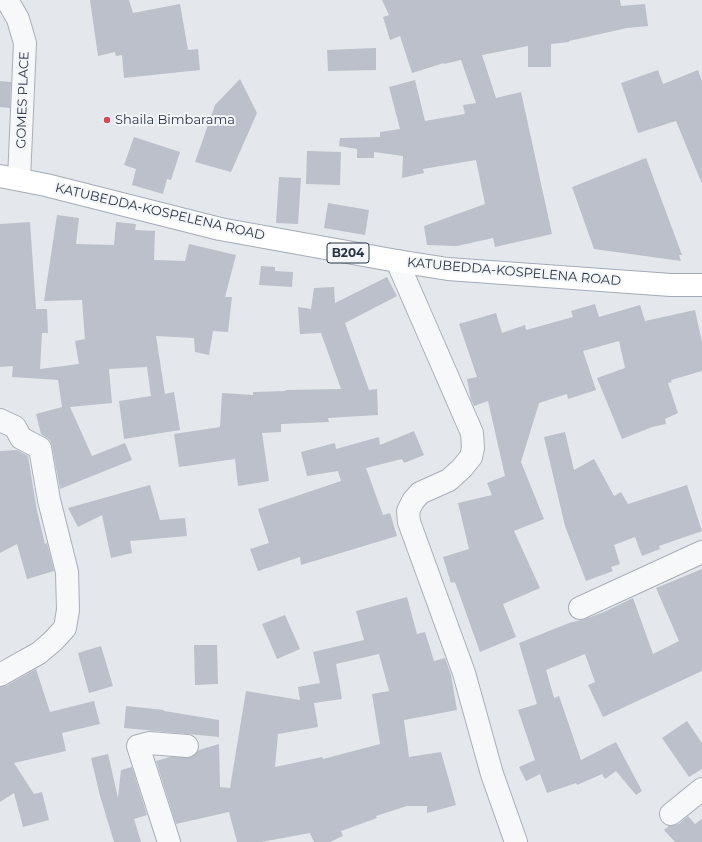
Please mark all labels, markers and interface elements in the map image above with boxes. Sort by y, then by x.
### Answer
street label: GOMES PLACE [14,51,32,149]
place label: Shaila Bimbarama [115,112,235,128]
marker: Shaila Bimbarama [102,115,112,125]
street label: KATUBEDDA-KOSPELENA ROAD [54,180,266,244]
road number: B204 [327,243,369,263]
street label: KATUBEDDA-KOSPELENA ROAD [406,255,622,289]

